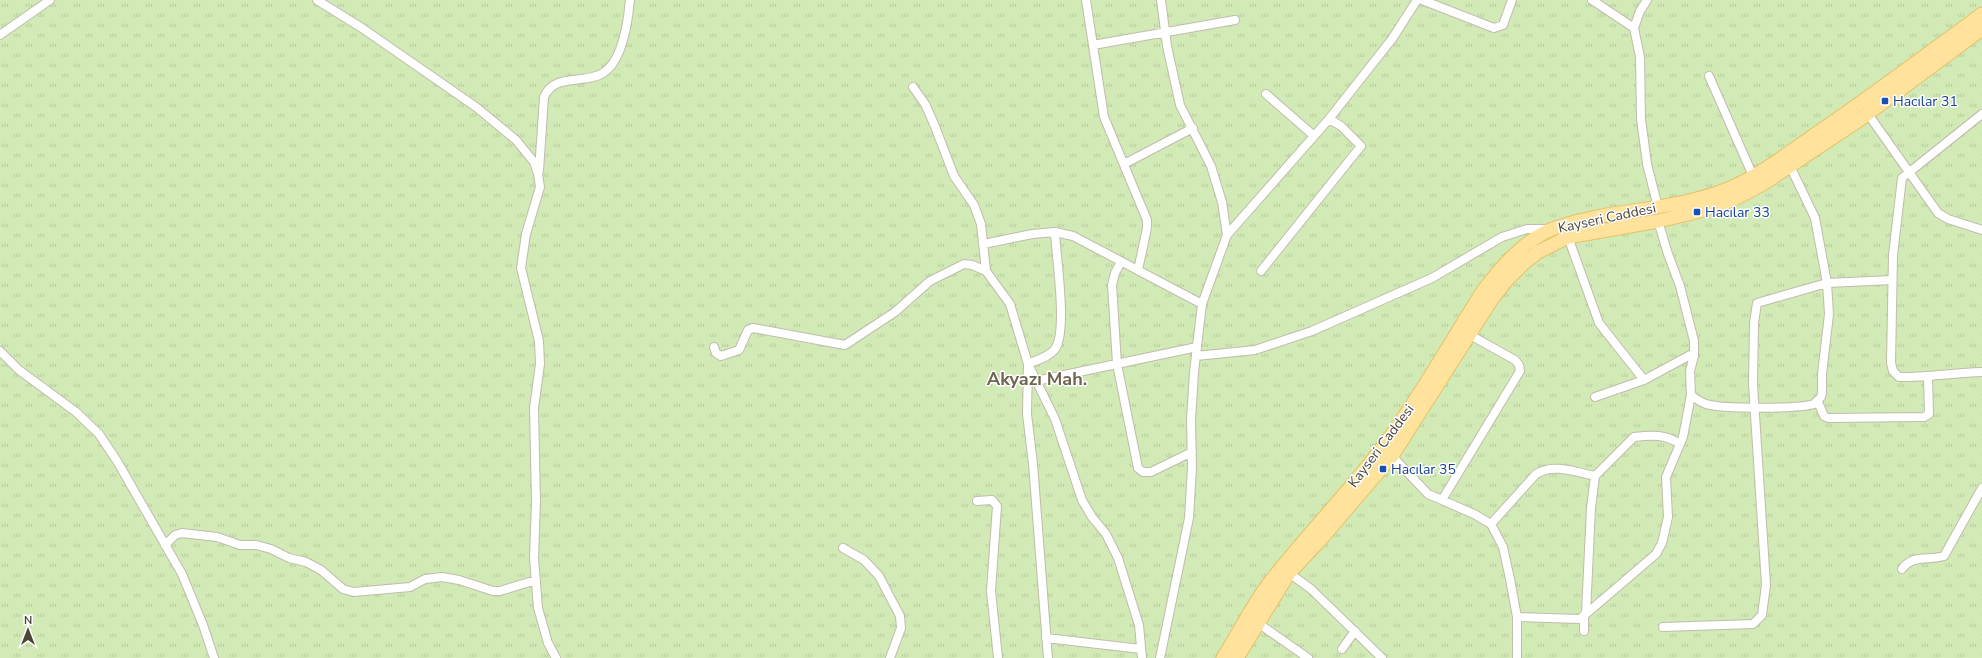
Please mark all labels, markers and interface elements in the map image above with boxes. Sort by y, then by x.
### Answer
place label: Hacılar 31 [1893,92,1958,111]
marker: Hacılar 31 [1880,96,1890,106]
street label: Kayseri Caddesi [1556,198,1658,238]
place label: Hacılar 33 [1705,203,1770,222]
marker: Hacılar 33 [1692,207,1702,217]
district label: Akyazı Mah. [987,367,1087,391]
street label: Kayseri Caddesi [1343,401,1419,491]
place label: Hacılar 35 [1391,460,1456,479]
marker: Hacılar 35 [1378,464,1388,474]
north arrow [8,610,48,650]
text: N [24,613,32,628]

